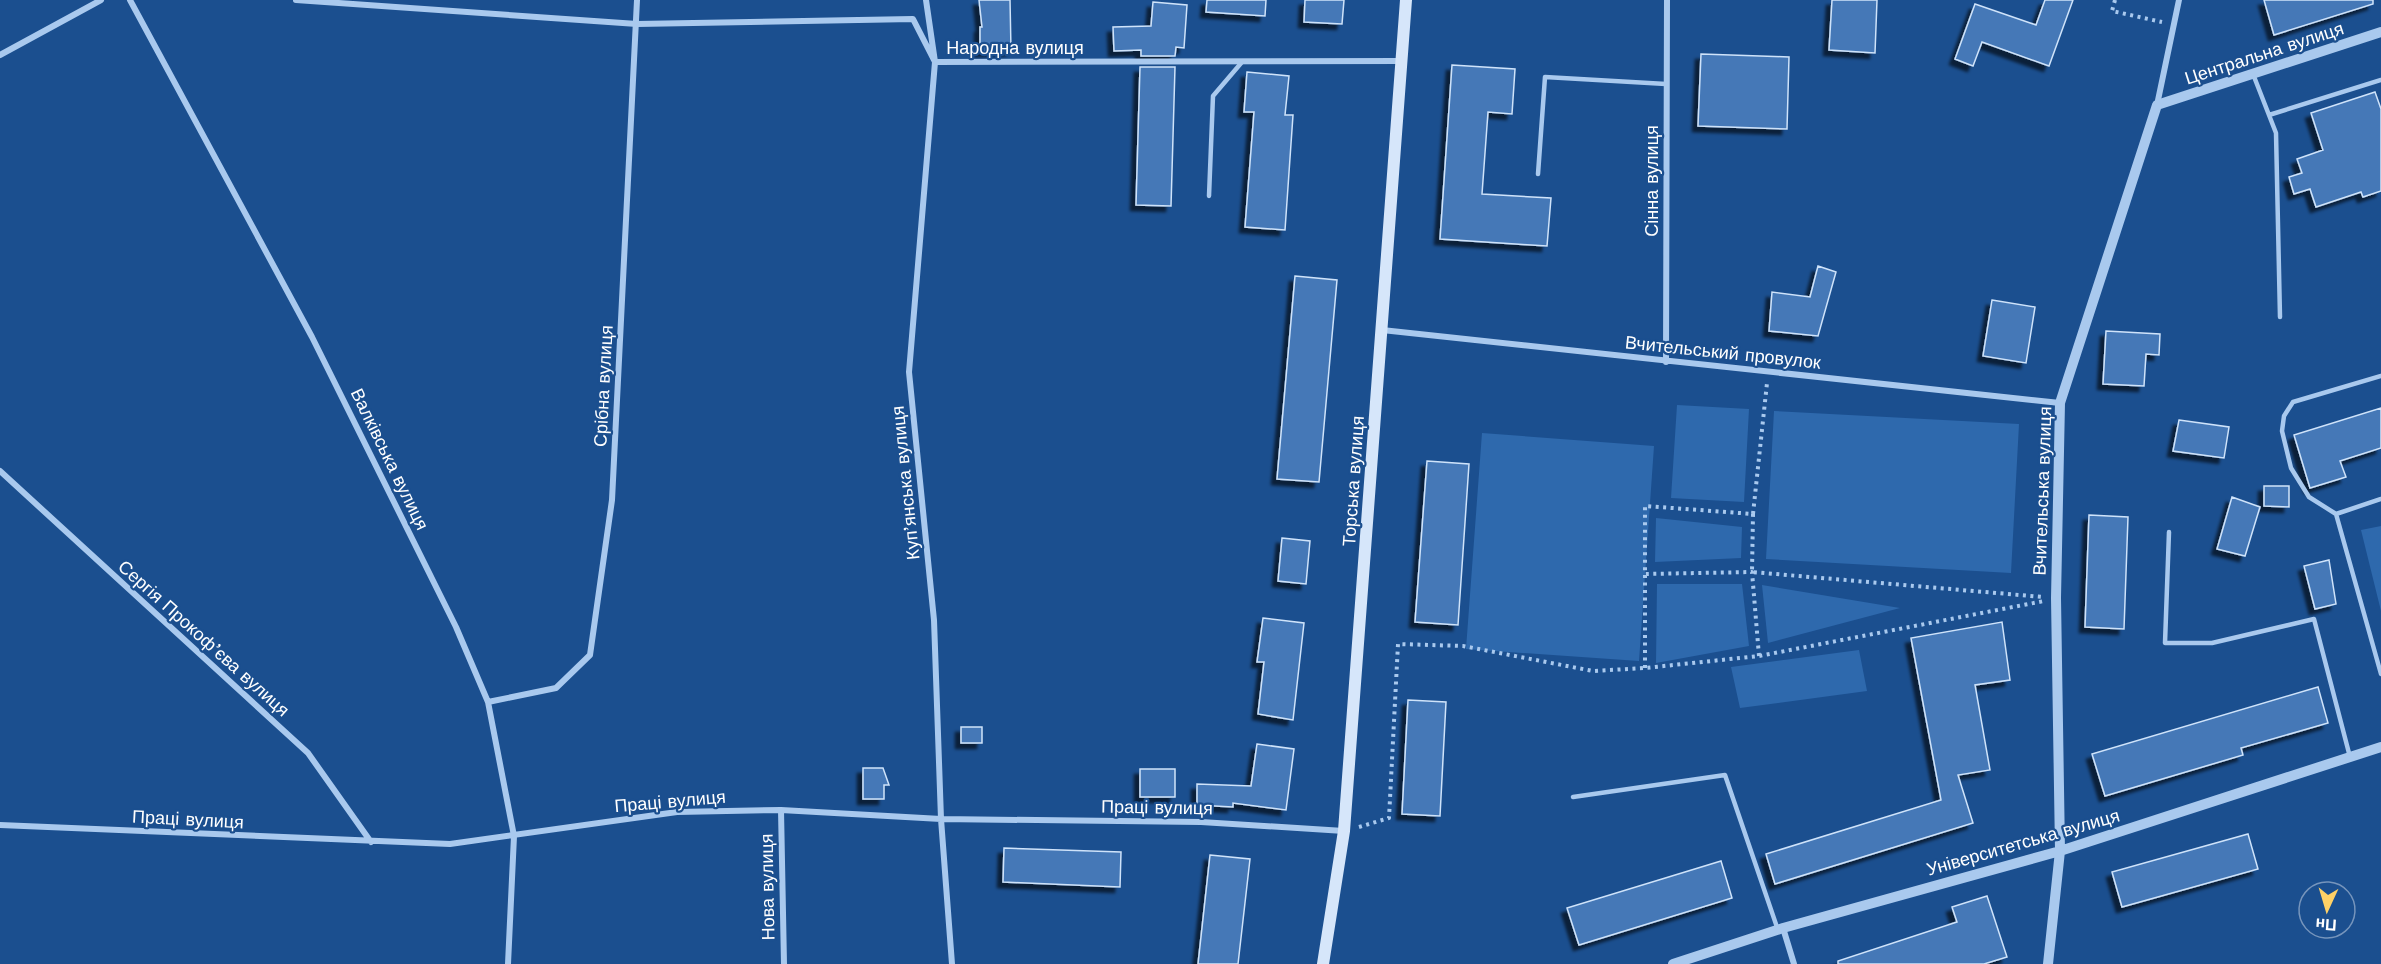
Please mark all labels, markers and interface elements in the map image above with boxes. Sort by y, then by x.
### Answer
street label: Центральна вулиця [2182,17,2346,89]
street label: Народна вулиця [946,37,1084,58]
street label: Сінна вулиця [1641,125,1662,237]
street label: Срібна вулиця [589,325,617,447]
street label: Вчительський провулок [1624,331,1822,373]
street label: Валківська вулиця [347,385,433,533]
street label: Куп’янська вулиця [886,405,924,561]
street label: Вчительська вулиця [2029,406,2055,576]
street label: Торська вулиця [1338,415,1368,547]
street label: Сергія Прокоф’єва вулиця [114,556,294,720]
street label: Праці вулиця [613,786,727,816]
street label: Праці вулиця [1101,796,1213,818]
street label: Університетська вулиця [1924,804,2122,880]
street label: Праці вулиця [132,806,244,832]
street label: Нова вулиця [756,833,778,941]
north arrow [2297,880,2357,940]
text: Пн [2315,914,2337,935]

